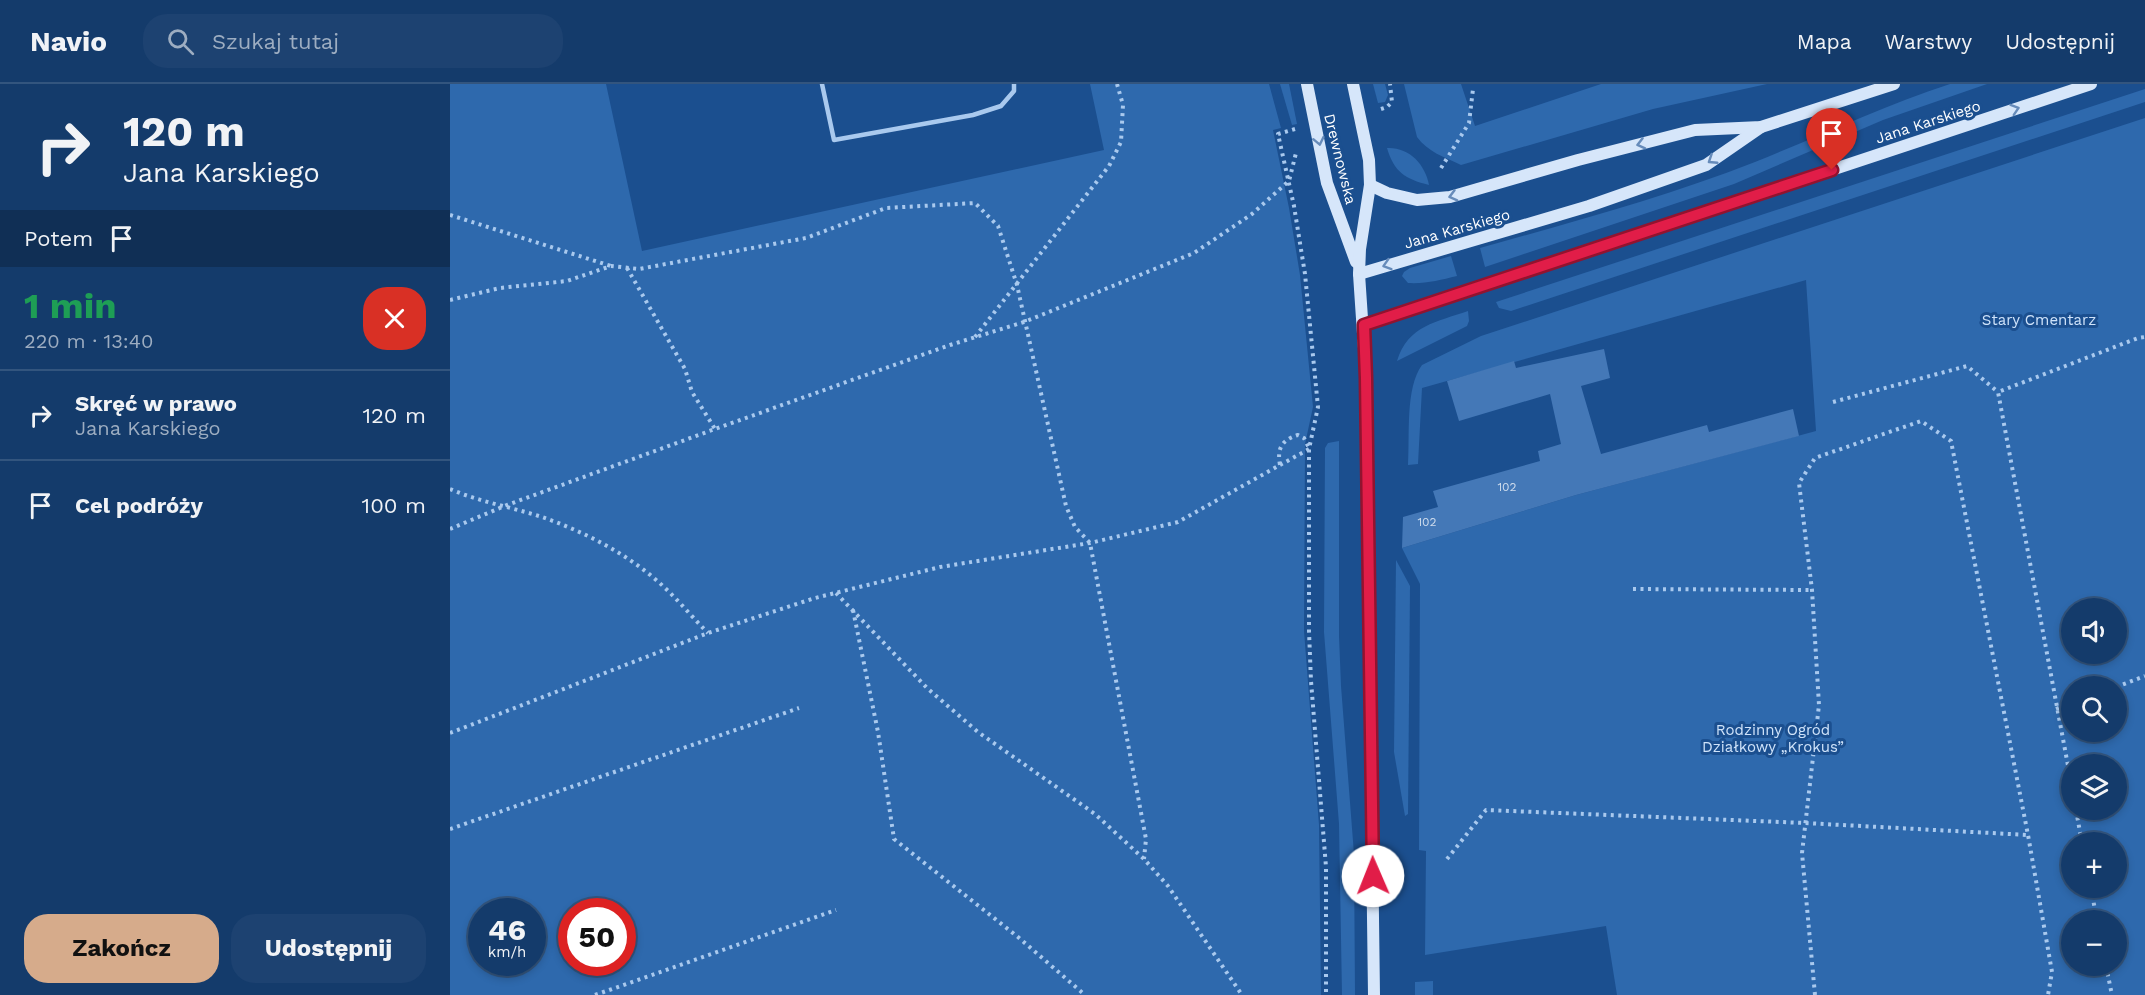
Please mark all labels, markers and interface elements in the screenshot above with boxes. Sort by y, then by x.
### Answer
search box [143,14,563,68]
text: Navio [30,25,107,58]
icon: search [164,25,197,58]
text: Szukaj tutaj [212,29,339,54]
text: Mapa [1797,29,1852,54]
text: Warstwy [1885,29,1972,54]
text: Udostępnij [2005,29,2115,54]
street label: Jana Karskiego [1873,97,1983,147]
one-way arrow [2009,104,2020,117]
text: 120 m [123,107,245,156]
icon: right [24,108,102,186]
pin [1806,108,1857,170]
street label: Drewnowska [1320,112,1360,207]
icon: arrive [1815,117,1848,150]
one-way arrow [1312,136,1325,146]
one-way arrow [1636,136,1646,149]
one-way arrow [1708,153,1719,164]
text: Jana Karskiego [123,157,320,189]
one-way arrow [1448,188,1458,201]
street label: Jana Karskiego [1402,205,1512,253]
icon: arrive [105,222,138,255]
text: Potem [24,226,93,251]
one-way arrow [1382,258,1393,270]
text: 1 min [24,285,116,327]
button: close [363,287,426,350]
park label: Stary Cmentarz [1982,311,2096,329]
text: 220 m · 13:40 [24,329,153,353]
text: Skręć w prawo [75,391,237,416]
icon: right [24,399,57,432]
text: 120 m [362,403,426,428]
text: Jana Karskiego [75,416,221,440]
house number: 102 [1497,480,1517,494]
icon: arrive [24,489,57,522]
text: Cel podróży [75,493,203,518]
text: 100 m [362,493,426,518]
house number: 102 [1417,515,1437,529]
map controls [2061,598,2127,976]
button: sound [2061,598,2127,664]
button: search [2061,676,2127,742]
park label: Rodzinny Ogród Działkowy „Krokus” [1702,721,1844,756]
button: layers [2061,754,2127,820]
button: + [2061,832,2127,898]
position arrow [1341,844,1405,908]
speed limit sign: 50 [558,898,636,976]
button: − [2061,910,2127,976]
text: 46 [488,912,526,947]
button: Zakończ [24,914,219,983]
button: Udostępnij [231,914,426,983]
text: km/h [488,943,526,961]

